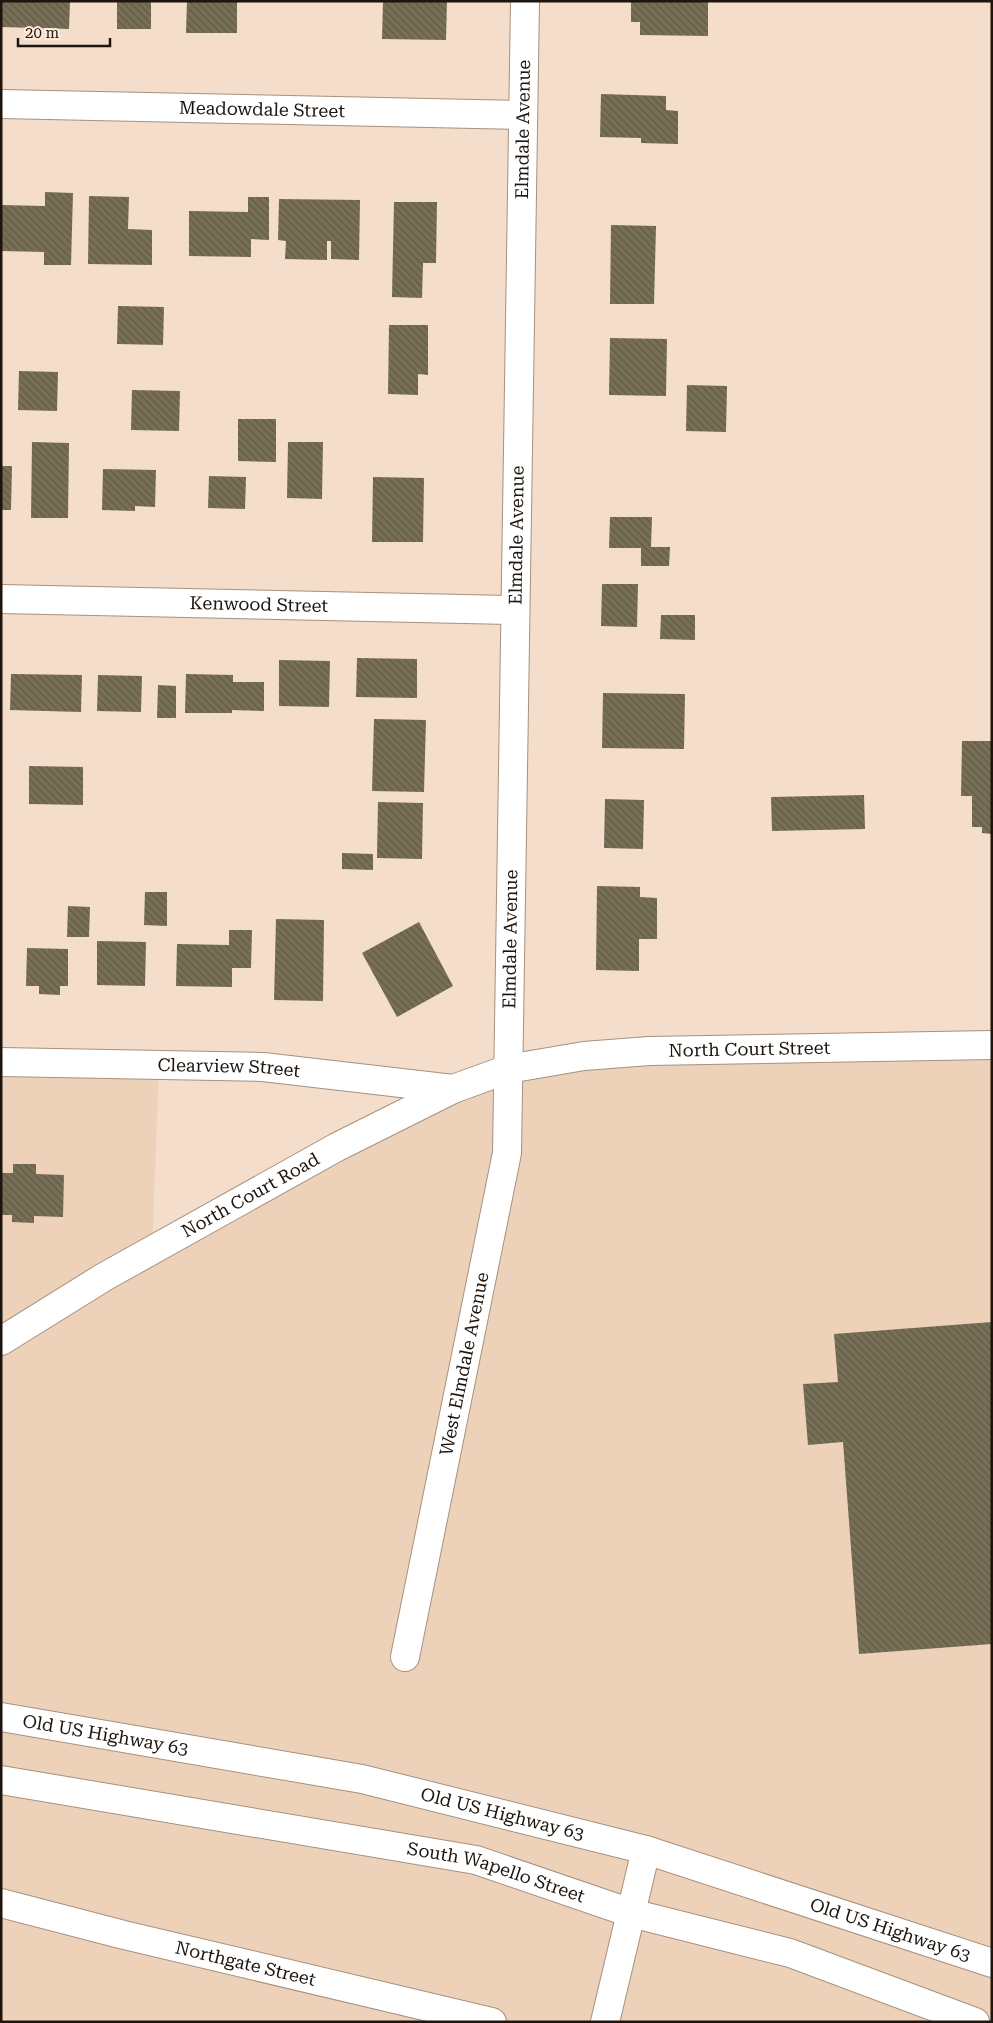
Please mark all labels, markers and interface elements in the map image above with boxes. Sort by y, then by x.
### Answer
scale bar [18,15,110,47]
text: 20 m [25,24,60,42]
street label: Elmdale Avenue [511,59,534,199]
street label: Meadowdale Street [179,97,345,121]
street label: Elmdale Avenue [505,465,528,605]
street label: Kenwood Street [189,592,329,616]
street label: Elmdale Avenue [498,869,521,1009]
street label: North Court Street [668,1037,831,1061]
street label: Clearview Street [157,1054,302,1081]
street label: North Court Road [178,1148,323,1242]
street label: West Elmdale Avenue [435,1270,493,1457]
street label: Old US Highway 63 [21,1710,190,1759]
street label: Old US Highway 63 [419,1783,586,1844]
street label: South Wapello Street [406,1838,588,1907]
street label: Old US Highway 63 [807,1893,973,1965]
street label: Northgate Street [173,1937,318,1990]

